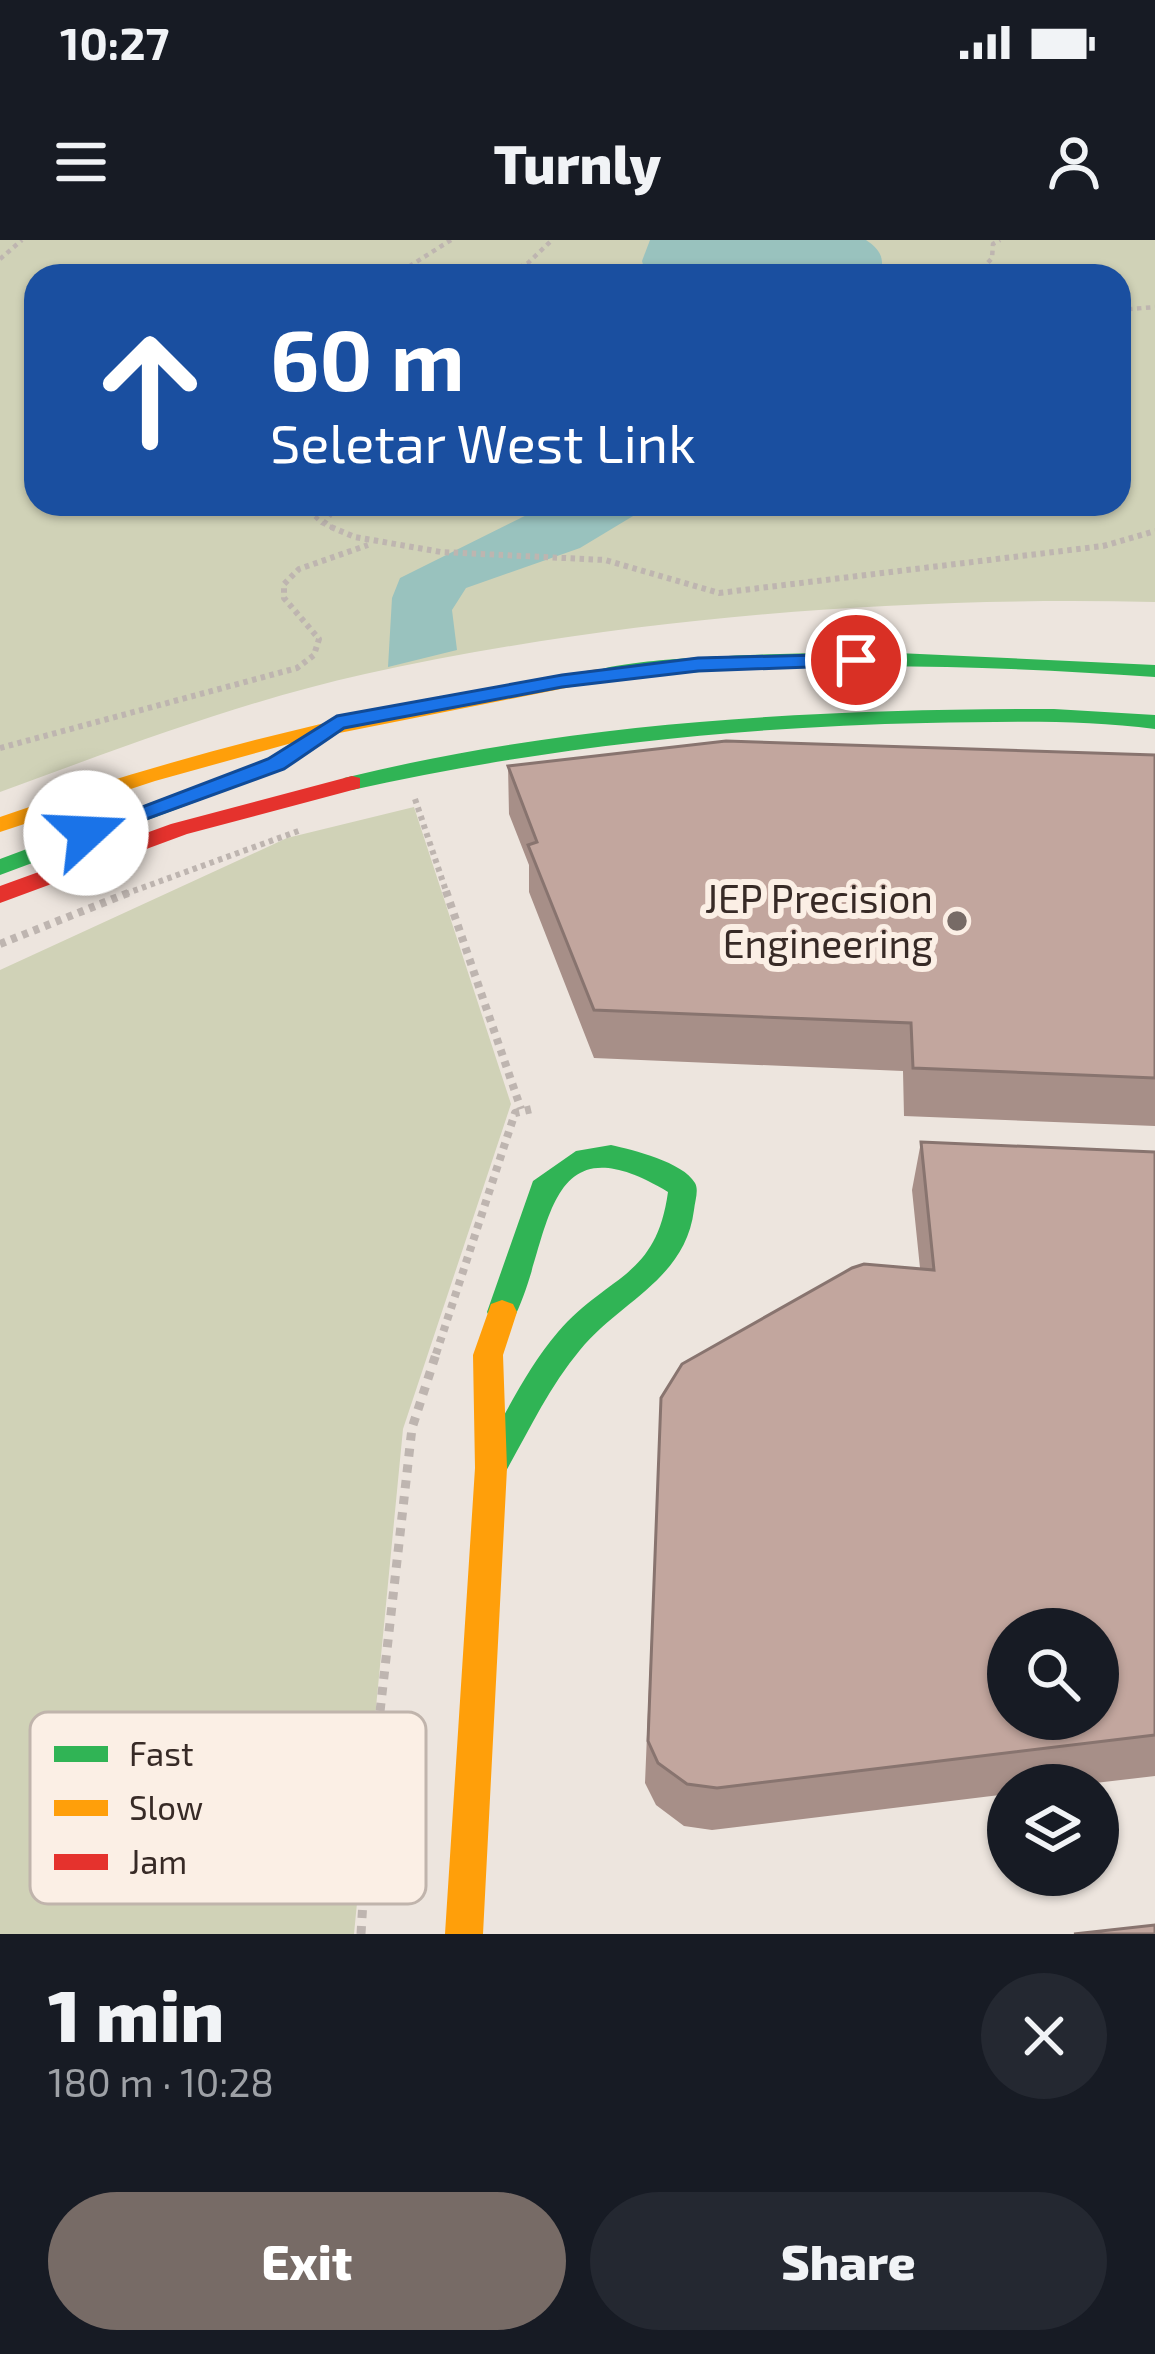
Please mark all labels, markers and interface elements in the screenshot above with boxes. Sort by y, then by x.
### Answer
text: 10:27 [60,15,169,69]
icon: menu [48,129,114,195]
icon: person [1041,129,1107,195]
text: Turnly [494,130,661,195]
text: 60 m [270,307,465,408]
icon: ahead [72,312,228,468]
text: Seletar West Link [270,409,696,474]
pin [805,609,907,711]
icon: arrive [823,627,889,693]
position arrow [23,770,149,896]
place label: JEP Precision Engineering [705,874,933,966]
marker: JEP Precision Engineering [944,908,970,934]
map controls [987,1608,1119,1896]
button: search [987,1608,1119,1740]
legend [30,1712,426,1904]
text: Fast [129,1733,193,1773]
button: layers [987,1764,1119,1896]
text: Slow [129,1787,203,1827]
text: Jam [129,1841,187,1881]
text: 1 min [48,1970,224,2056]
button: close [981,1973,1107,2099]
text: 180 m · 10:28 [48,2058,274,2105]
button: Exit [48,2192,566,2330]
button: Share [590,2192,1107,2330]

